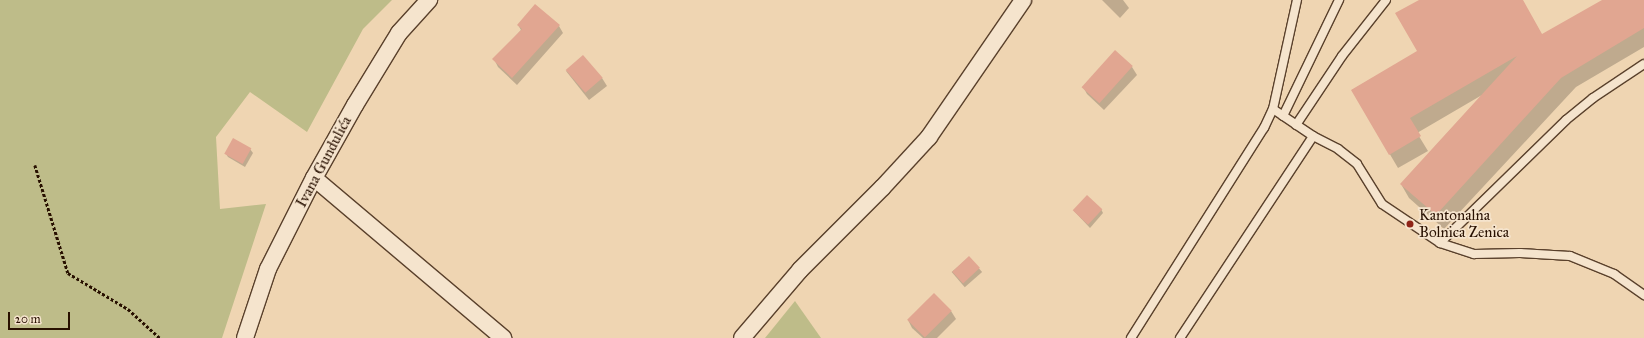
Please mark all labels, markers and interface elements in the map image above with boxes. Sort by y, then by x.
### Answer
street label: Ivana Gundulića [292,113,356,211]
place label: Kantonalna Bolnica Zenica [1419,206,1509,241]
marker: Kantonalna Bolnica Zenica [1404,218,1416,230]
scale bar [10,304,72,330]
text: 20 m [15,312,41,326]

